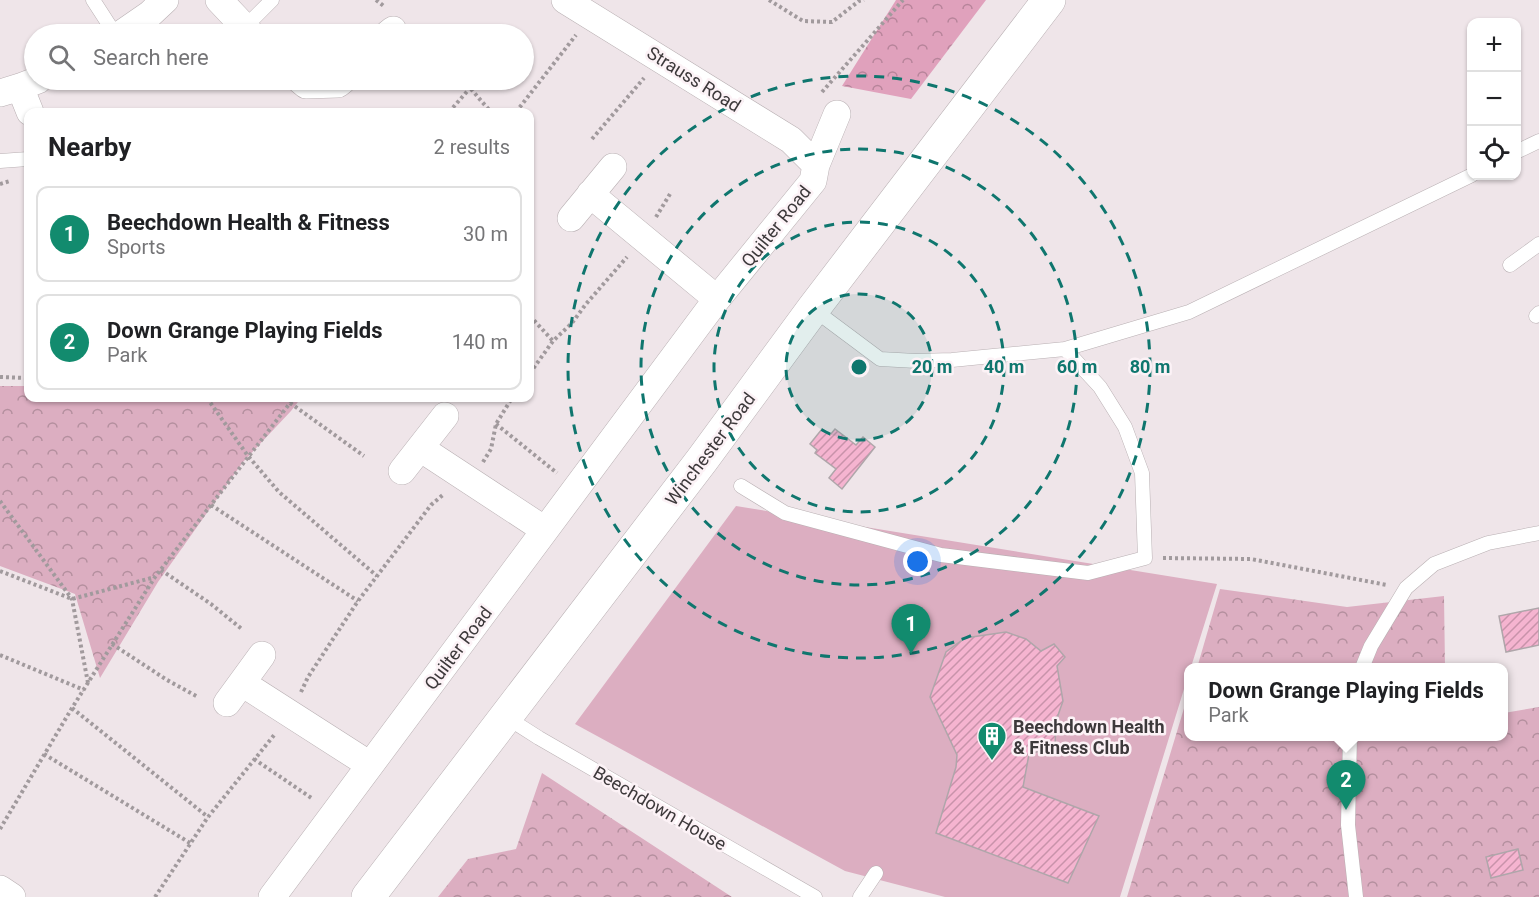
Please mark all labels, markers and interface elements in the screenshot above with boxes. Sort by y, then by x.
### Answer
map controls [1467,18,1521,180]
button: + [1467,18,1521,72]
search box [24,24,534,90]
icon: search [45,41,78,74]
street label: Strauss Road [643,42,745,116]
text: Search here [93,45,209,70]
button: − [1467,72,1521,126]
button: locate [1467,126,1521,180]
text: Nearby [48,132,131,162]
text: 2 results [434,135,510,159]
street label: Quilter Road [737,181,815,271]
text: Beechdown Health & Fitness [107,210,390,235]
text: 1 [64,222,75,246]
text: 30 m [463,222,508,246]
text: Sports [107,235,166,259]
text: Down Grange Playing Fields [107,318,383,343]
text: 2 [64,330,75,354]
text: 140 m [452,330,508,354]
text: Park [107,343,147,367]
text: 20 m [912,356,952,377]
text: 40 m [984,356,1024,377]
text: 60 m [1057,356,1097,377]
text: 80 m [1130,356,1170,377]
centre of rings [849,357,869,377]
street label: Winchester Road [661,388,759,510]
your location [903,547,932,576]
street label: Quilter Road [420,602,496,694]
pin: 1 [892,604,930,654]
popup [1184,663,1508,741]
text: Down Grange Playing Fields [1208,678,1484,703]
text: Park [1208,703,1249,727]
place label: Beechdown Health & Fitness Club [1013,716,1164,758]
building icon: Beechdown Health & Fitness Club [976,720,1008,762]
pin: 2 [1326,760,1366,810]
street label: Beechdown House [590,761,730,855]

